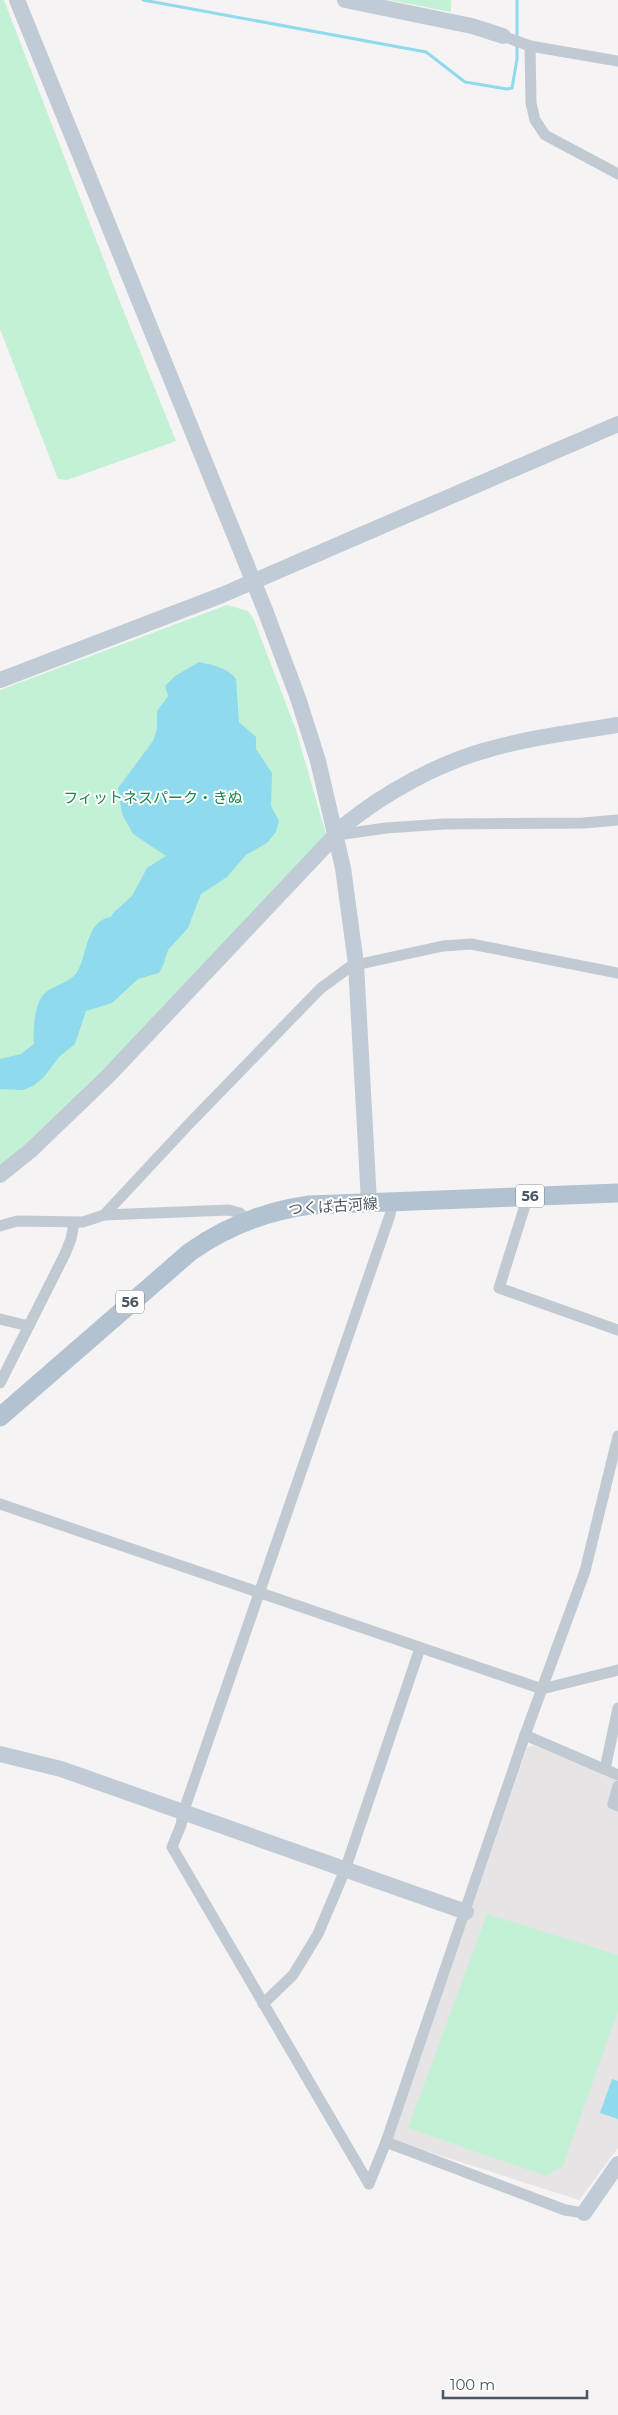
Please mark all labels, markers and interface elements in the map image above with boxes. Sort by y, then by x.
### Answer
park label: フィットネスパーク・きぬ [63,788,243,807]
road number: 56 [516,1184,544,1208]
street label: つくば古河線 [287,1193,379,1219]
road number: 56 [116,1290,144,1314]
scale bar [443,2368,587,2400]
text: 100 m [450,2375,495,2394]

